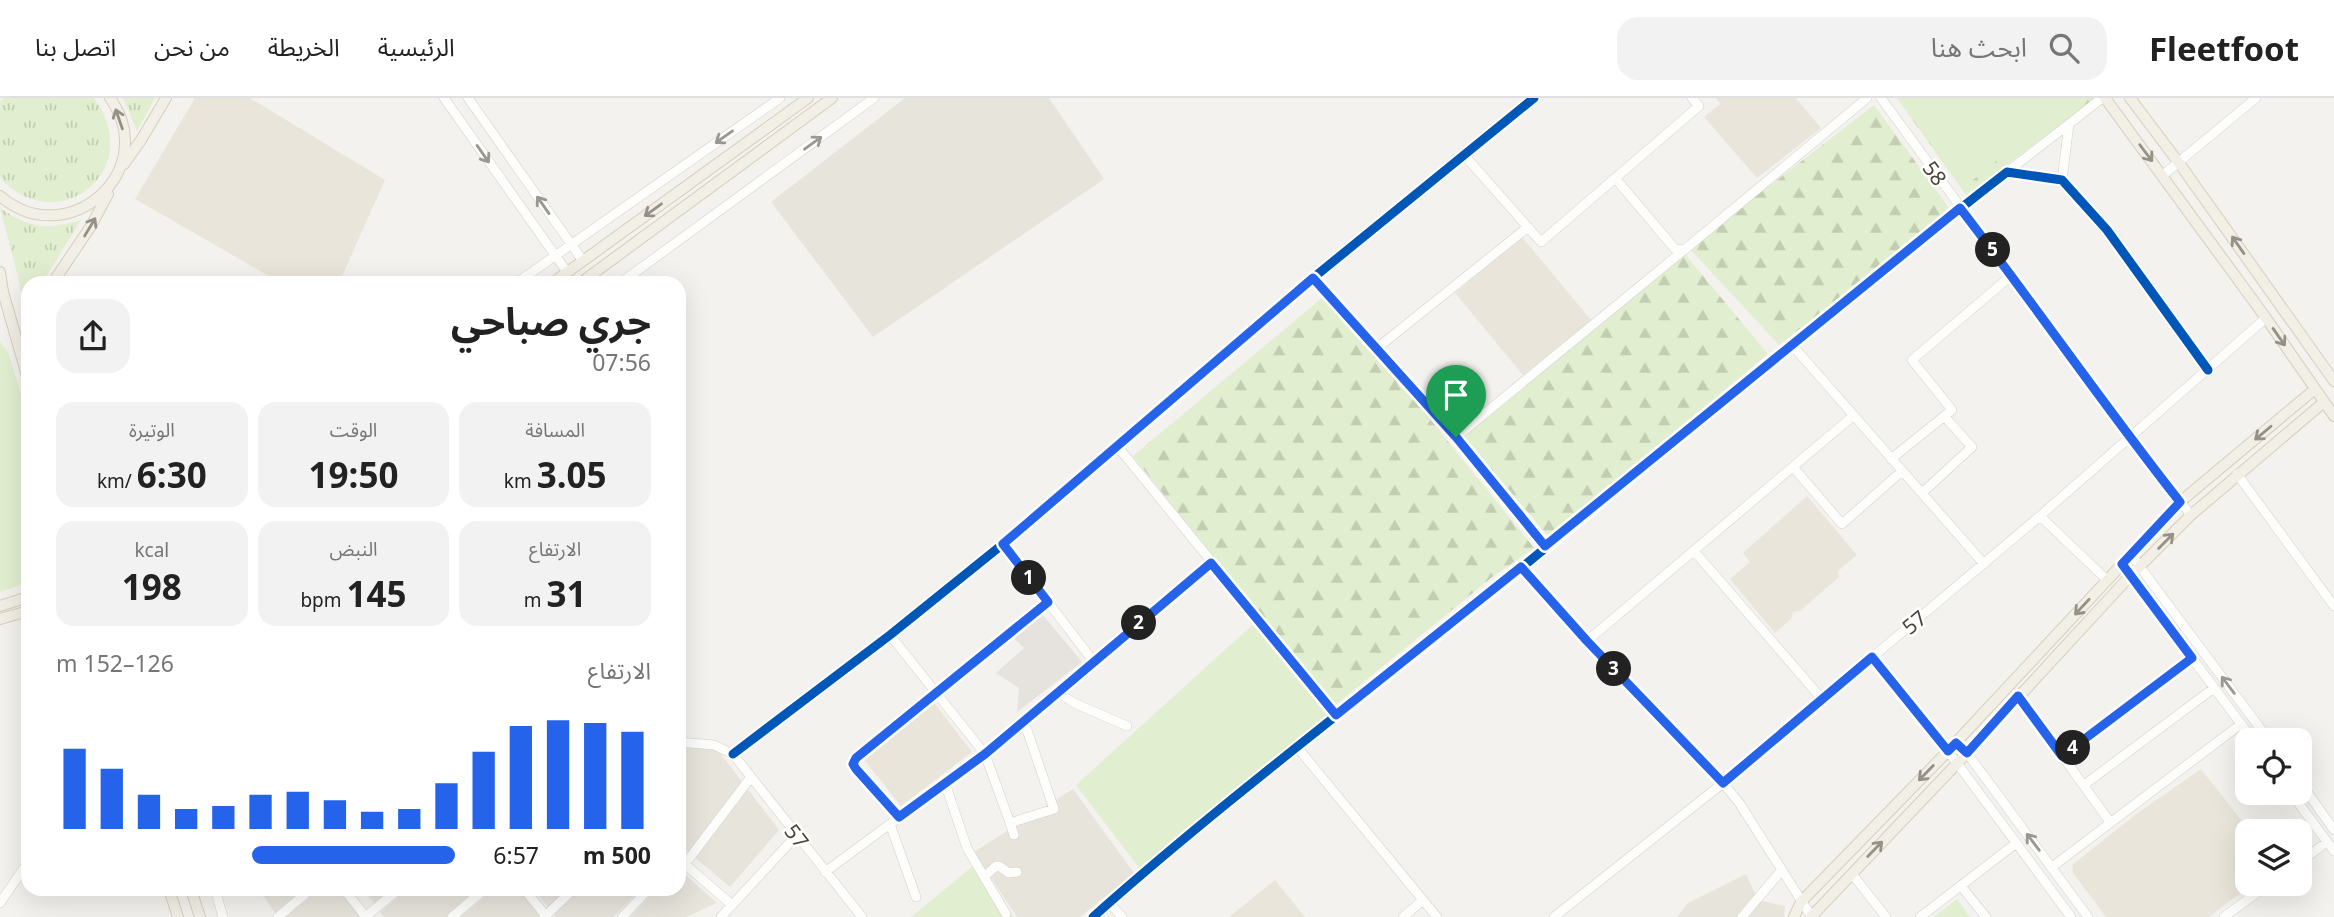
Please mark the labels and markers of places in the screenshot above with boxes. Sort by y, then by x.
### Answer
pin: 5 [1976,232,2010,268]
pin [1426,365,1486,437]
pin: 1 [1012,560,1046,596]
pin: 2 [1122,606,1156,640]
pin: 3 [1596,652,1632,686]
pin: 4 [2056,730,2090,766]

